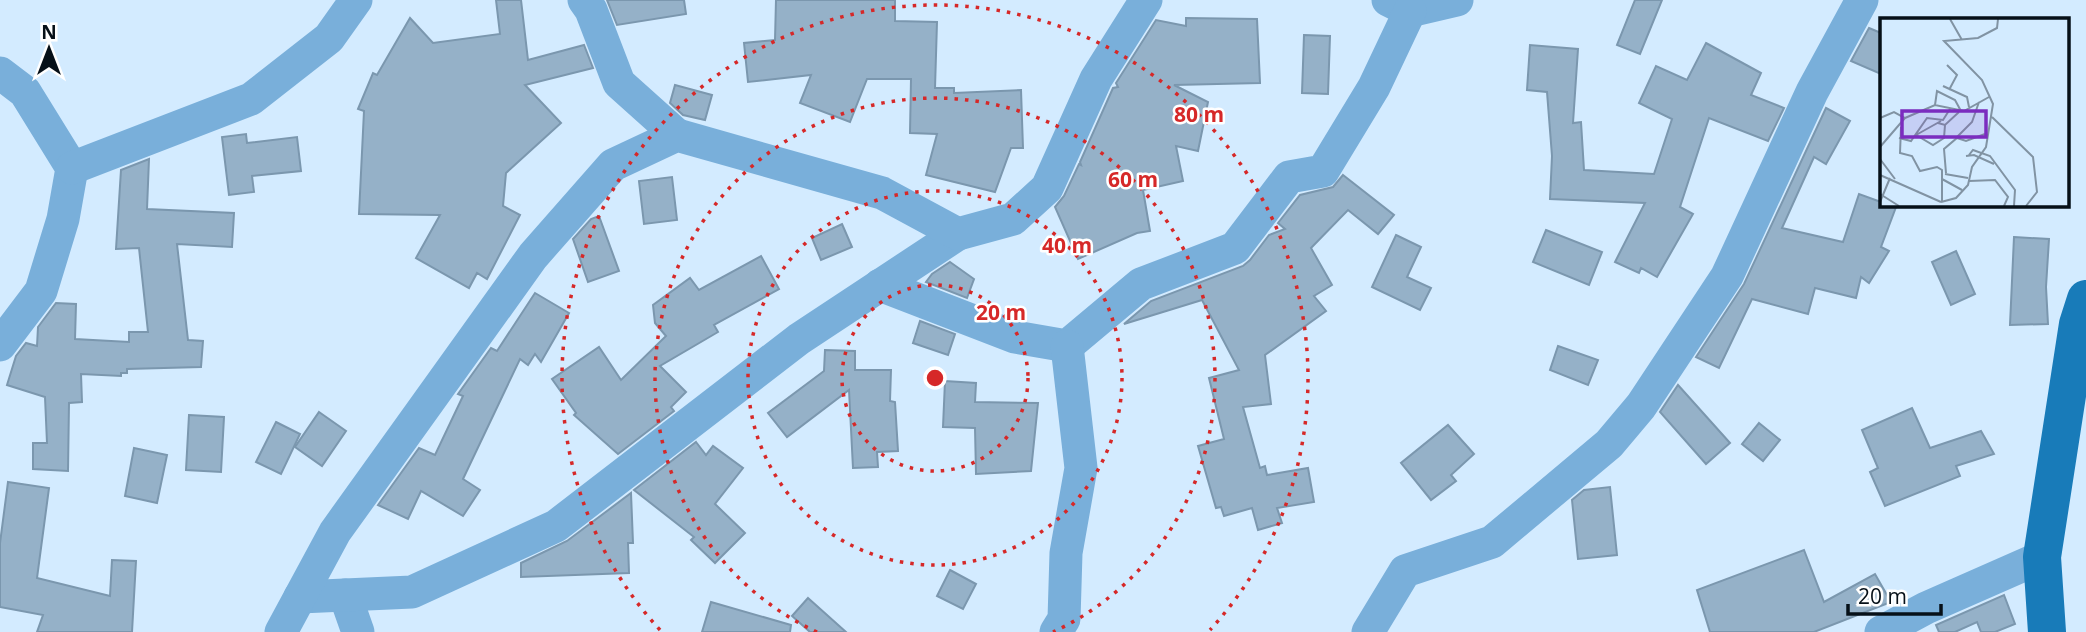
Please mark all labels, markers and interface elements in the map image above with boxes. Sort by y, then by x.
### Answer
north arrow [14,14,84,84]
inset map [1880,18,2068,206]
text: N [41,19,57,45]
text: 80 m [1174,100,1224,128]
text: 60 m [1108,165,1158,193]
text: 40 m [1042,231,1092,259]
text: 20 m [976,298,1026,326]
centre of rings [923,366,947,390]
scale bar [1848,572,1941,616]
text: 20 m [1858,582,1907,610]

